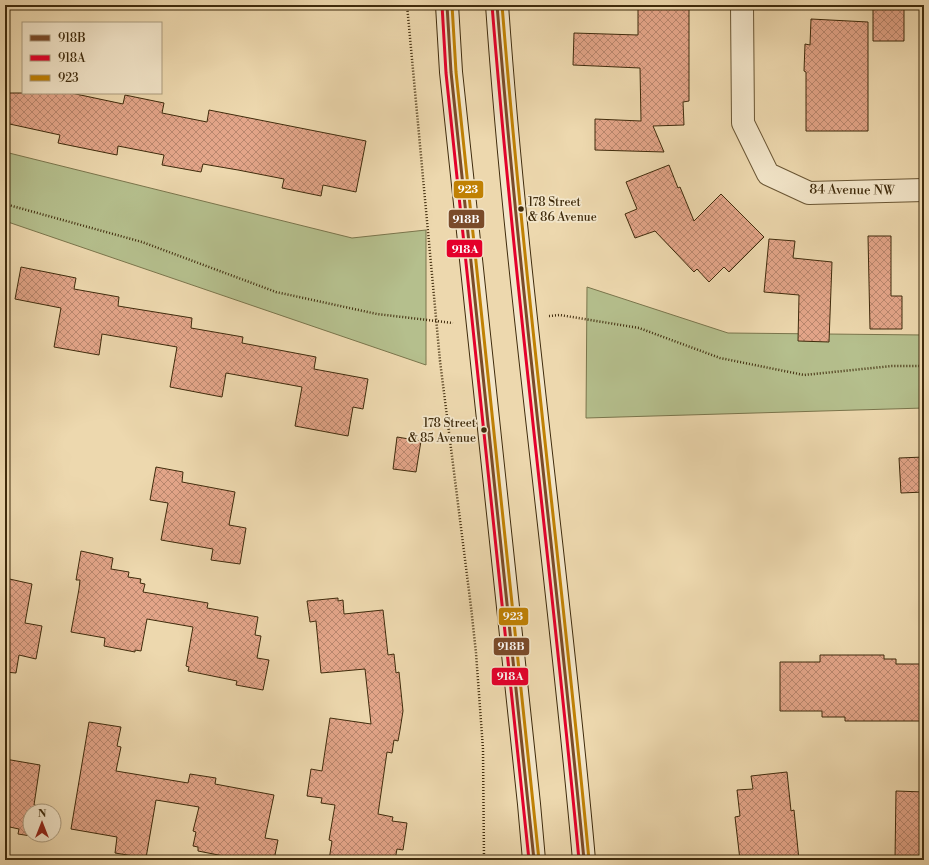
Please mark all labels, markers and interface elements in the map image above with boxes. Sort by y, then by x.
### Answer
legend [22,22,162,94]
text: 918B [58,31,86,46]
text: 918A [58,51,86,66]
text: 923 [58,71,79,86]
line badge: 923 [453,180,484,199]
street label: 84 Avenue NW [809,181,896,199]
text: 923 [458,183,479,197]
place label: 178 Street & 86 Avenue [528,195,597,225]
marker: 178 Street & 86 Avenue [516,204,526,214]
line badge: 918B [448,209,485,229]
text: 918B [453,213,479,227]
line badge: 918A [446,239,483,258]
text: 918A [452,243,479,257]
place label: 178 Street & 85 Avenue [408,416,477,446]
marker: 178 Street & 85 Avenue [479,425,489,435]
line badge: 923 [498,607,529,626]
text: 923 [503,610,524,624]
line badge: 918B [493,637,530,656]
text: 918B [498,640,524,654]
line badge: 918A [491,667,529,686]
text: 918A [497,670,524,684]
north arrow [22,803,62,843]
text: N [38,807,47,821]

